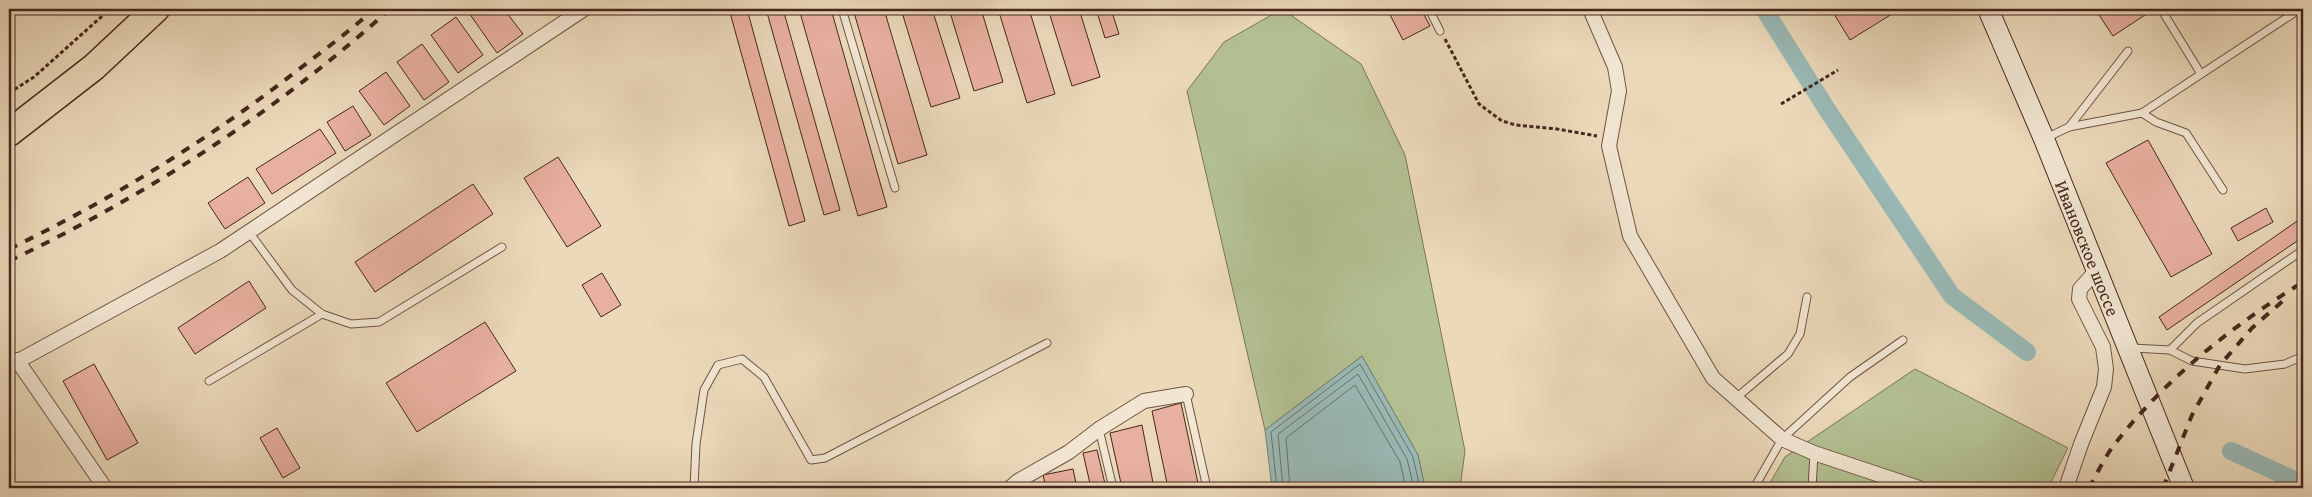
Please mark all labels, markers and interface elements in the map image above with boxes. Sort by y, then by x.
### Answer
street label: Ивановское шоссе [2048,176,2127,320]

